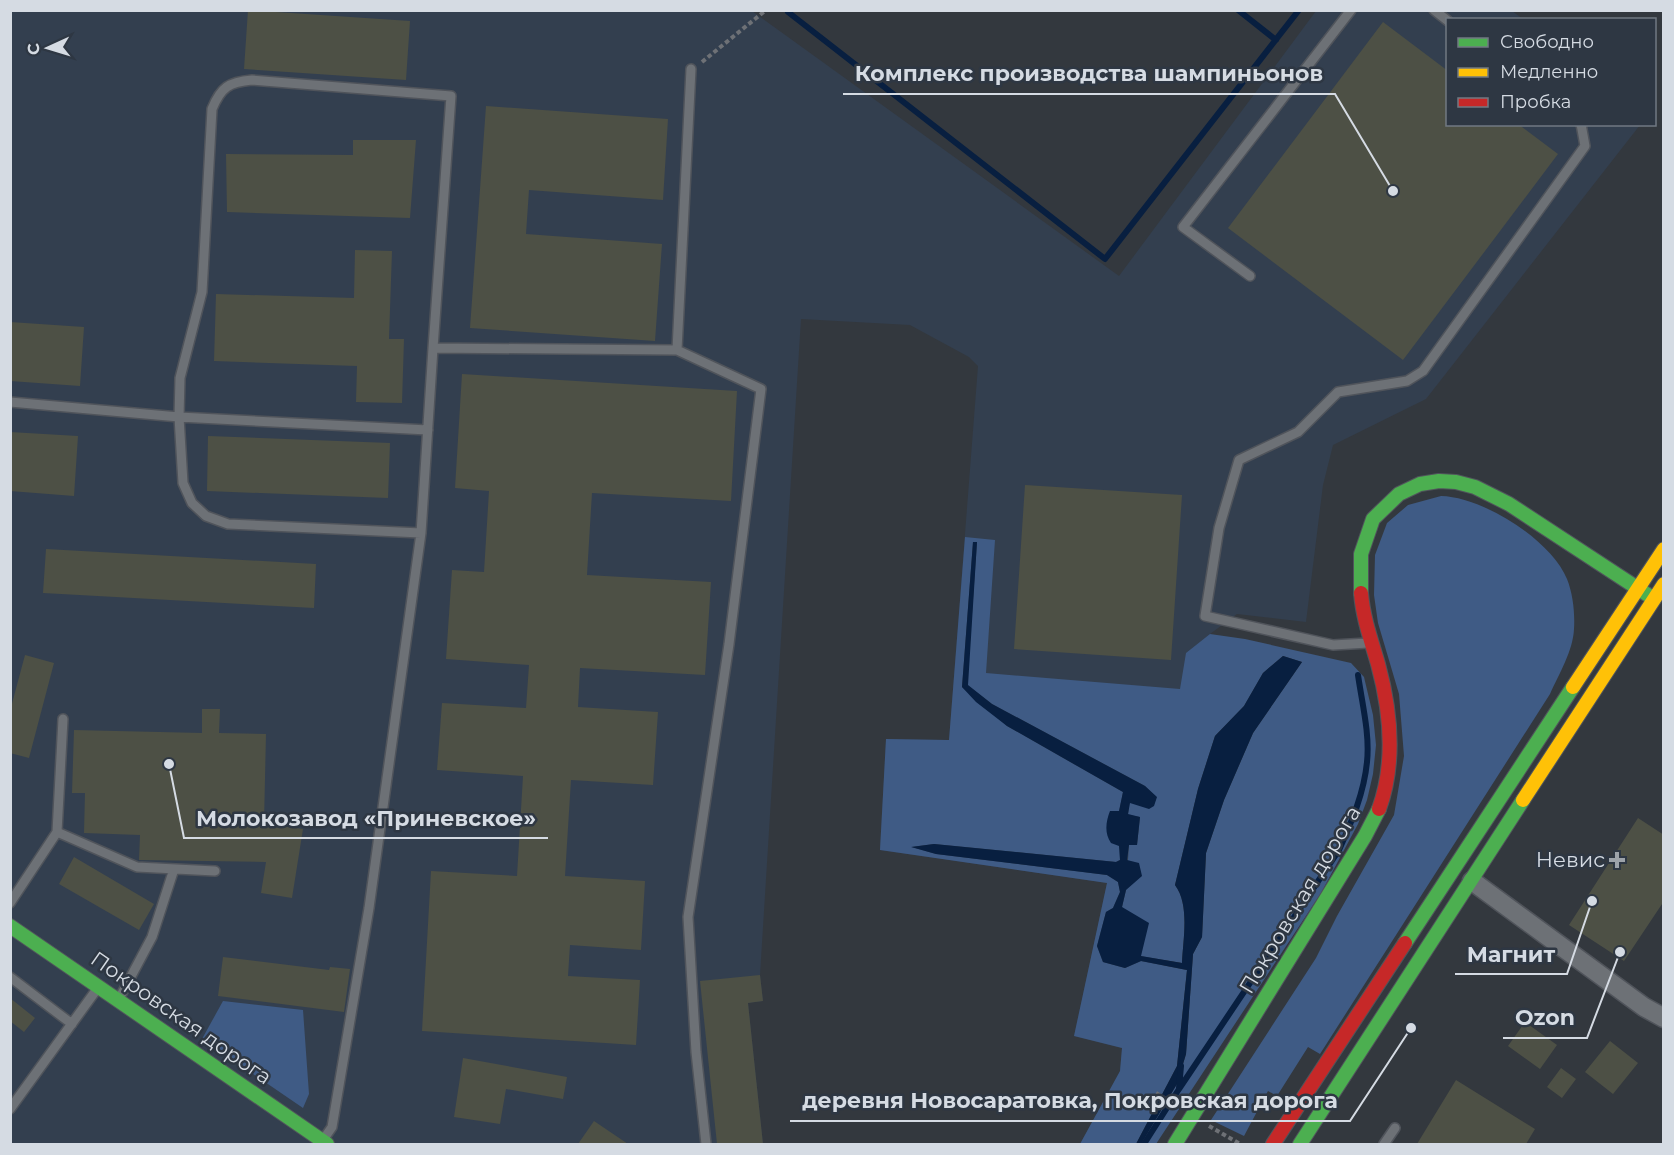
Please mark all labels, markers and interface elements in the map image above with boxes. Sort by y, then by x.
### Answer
north arrow [18,18,78,78]
legend [1446,18,1656,126]
text: Свободно [1500,31,1594,53]
text: С [24,42,43,55]
callout: Комплекс производства шампиньонов [843,54,1335,94]
text: Комплекс производства шампиньонов [855,60,1323,87]
text: Медленно [1500,61,1598,83]
text: Пробка [1500,91,1571,113]
callout: Молокозавод «Приневское» [184,798,548,838]
street label: Покровская дорога [1234,801,1366,998]
text: Молокозавод «Приневское» [196,805,536,832]
place label: Невис [1536,847,1605,872]
marker: Невис [1610,853,1624,867]
callout: Магнит [1455,934,1567,974]
text: Магнит [1467,941,1555,968]
street label: Покровская дорога [86,946,276,1089]
callout: Ozon [1503,998,1587,1038]
text: Ozon [1515,1004,1575,1031]
callout: деревня Новосаратовка, Покровская дорога [790,1081,1350,1121]
text: деревня Новосаратовка, Покровская дорога [802,1087,1338,1114]

